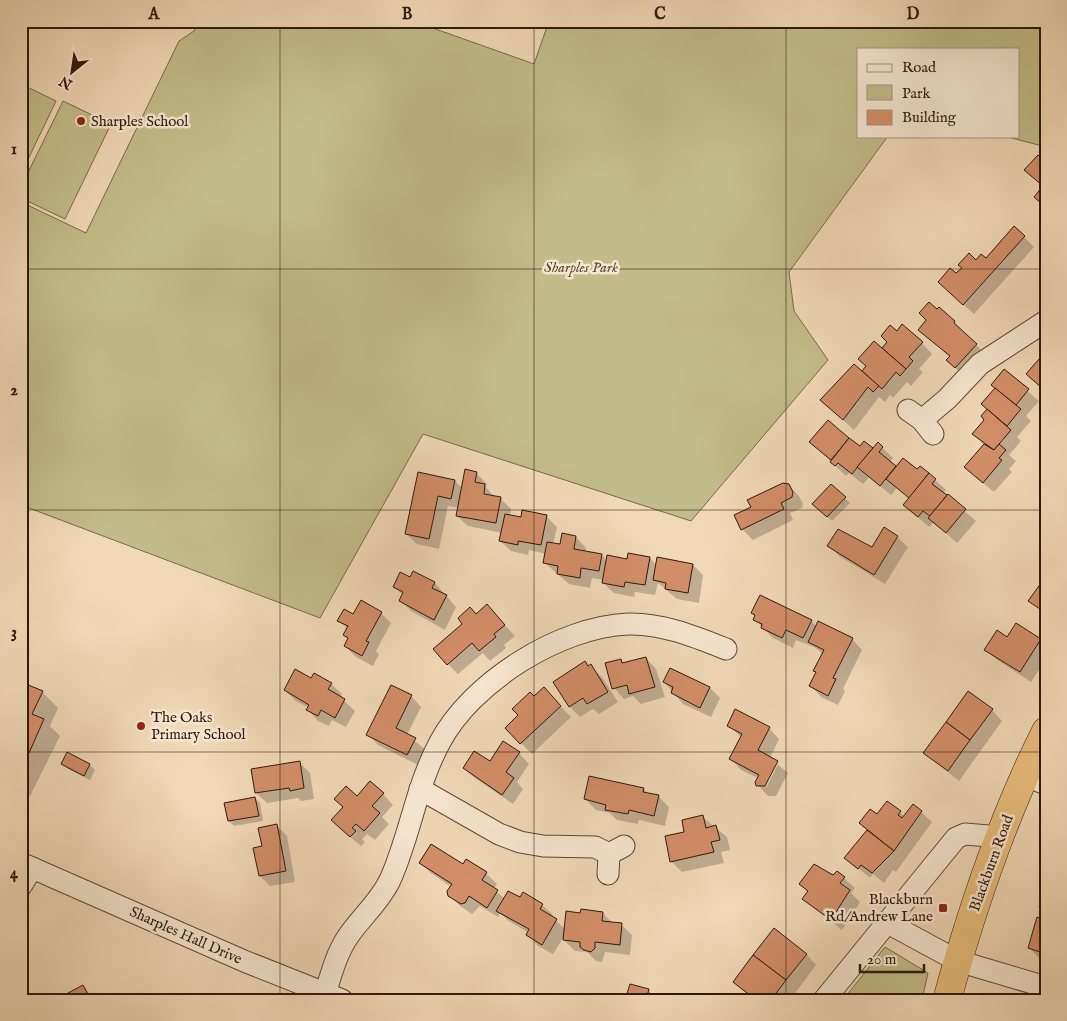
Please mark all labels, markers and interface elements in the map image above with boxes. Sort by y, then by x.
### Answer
text: A [148,5,161,25]
text: B [402,5,413,25]
text: C [654,5,666,25]
text: D [907,5,920,25]
north arrow [48,48,98,98]
legend [857,48,1020,138]
text: Road [902,58,937,77]
text: N [56,72,77,94]
text: Park [902,84,932,103]
text: Building [902,108,957,127]
place label: Sharples School [91,112,189,131]
marker: Sharples School [75,115,87,127]
text: 1 [11,140,17,160]
park label: Sharples Park [544,258,618,277]
text: 2 [10,381,18,401]
text: 3 [11,623,17,643]
place label: The Oaks Primary School [151,708,247,744]
marker: The Oaks Primary School [135,720,147,732]
street label: Blackburn Road [965,811,1018,914]
text: 4 [10,864,19,884]
place label: Blackburn Rd/Andrew Lane [825,890,933,926]
street label: Sharples Hall Drive [127,902,245,969]
marker: Blackburn Rd/Andrew Lane [937,902,949,914]
scale bar [860,941,923,973]
text: 20 m [867,950,897,969]

